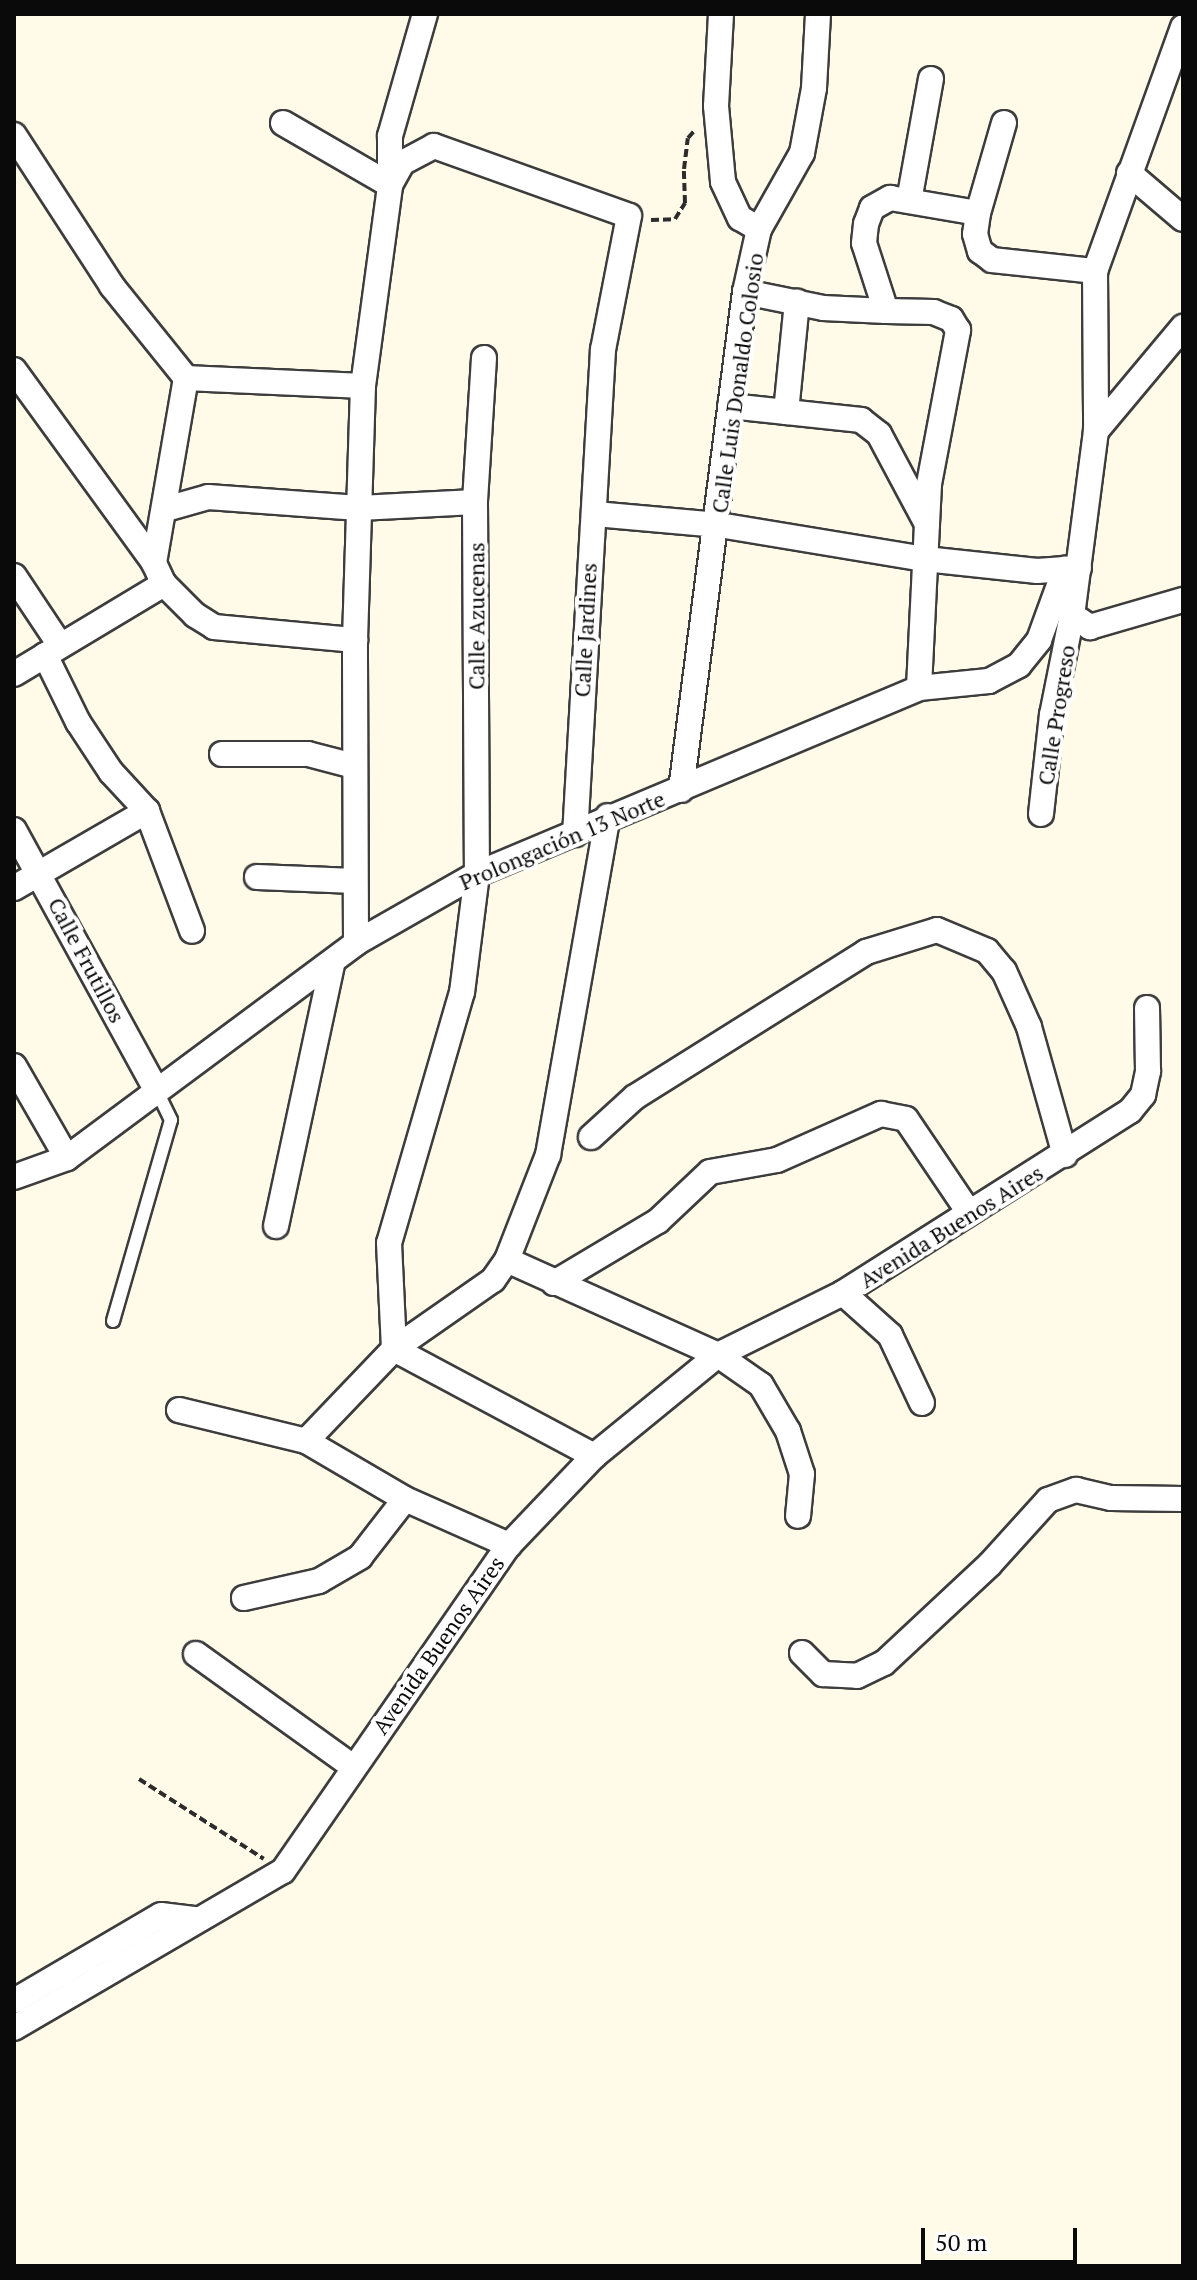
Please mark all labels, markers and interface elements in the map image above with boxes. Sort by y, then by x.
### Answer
street label: Calle Luis Donaldo Colosio [706,251,768,515]
street label: Calle Azucenas [463,542,489,690]
street label: Calle Jardines [568,562,602,698]
street label: Calle Progreso [1032,643,1080,787]
street label: Prolongación 13 Norte [455,785,669,895]
street label: Calle Frutillos [43,893,131,1027]
street label: Avenida Buenos Aires [854,1159,1048,1293]
street label: Avenida Buenos Aires [366,1551,510,1739]
scale bar [925,2212,1081,2262]
text: 50 m [935,2226,987,2258]

